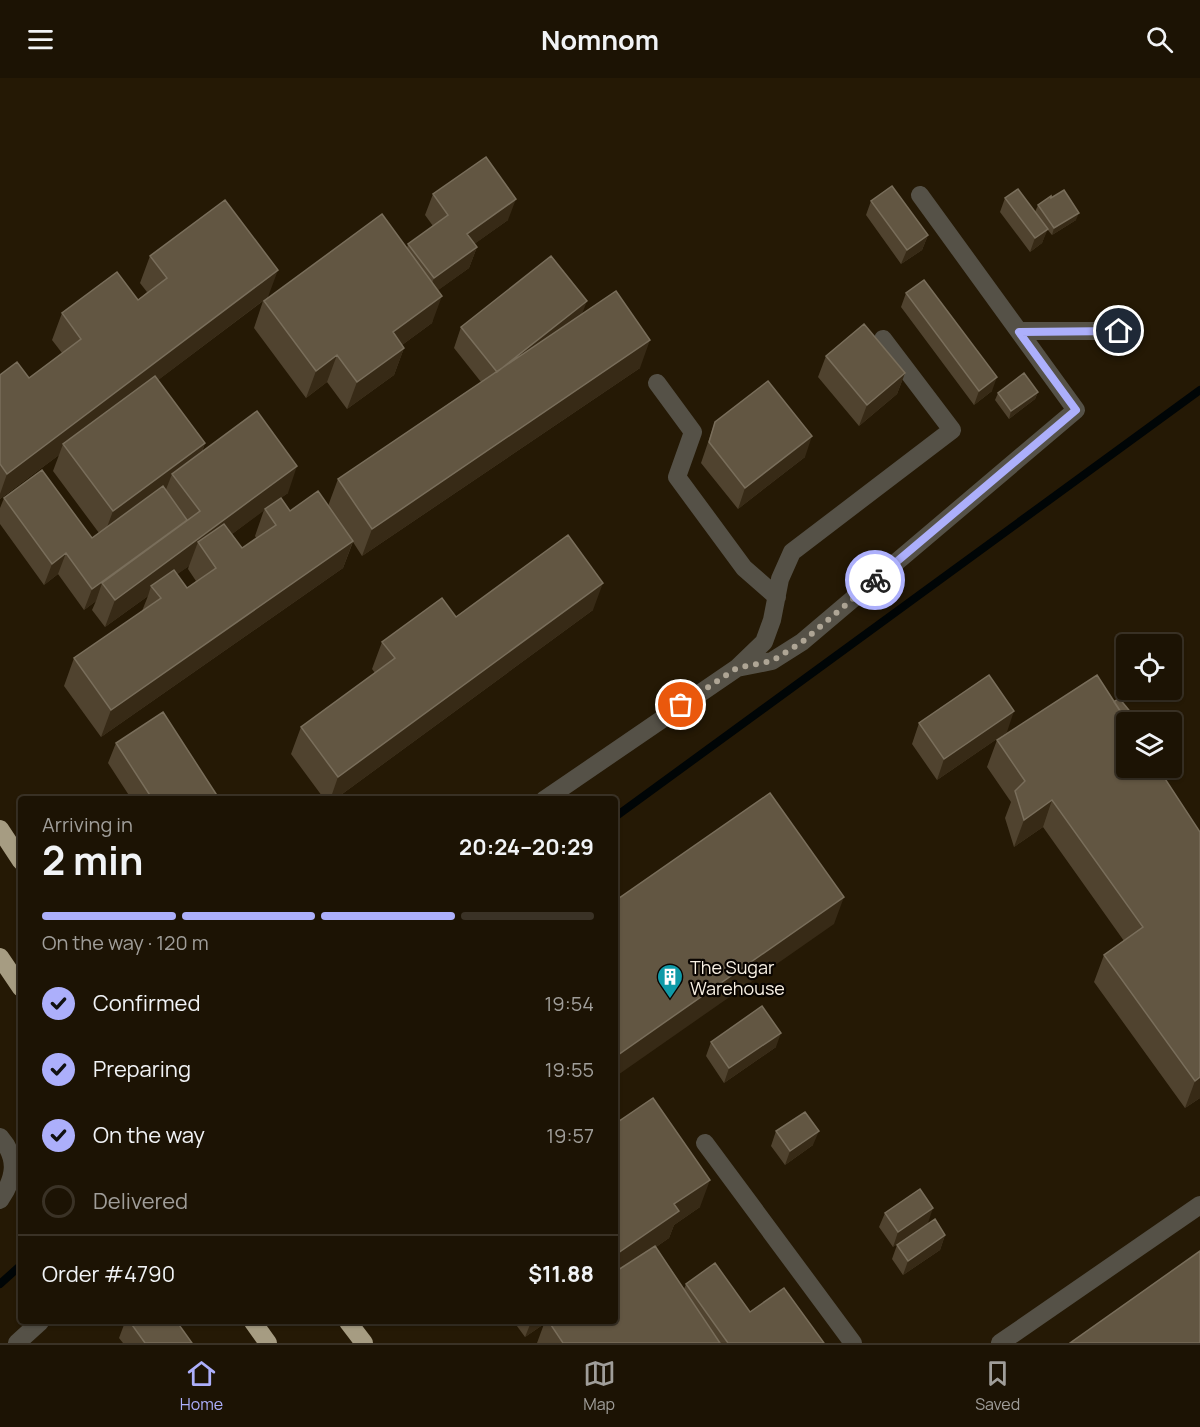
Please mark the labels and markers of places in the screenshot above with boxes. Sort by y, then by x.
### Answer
pin [1093,305,1144,356]
pin [655,679,706,730]
place label: The Sugar Warehouse [690,955,785,1000]
building icon: The Sugar Warehouse [655,962,685,1000]

